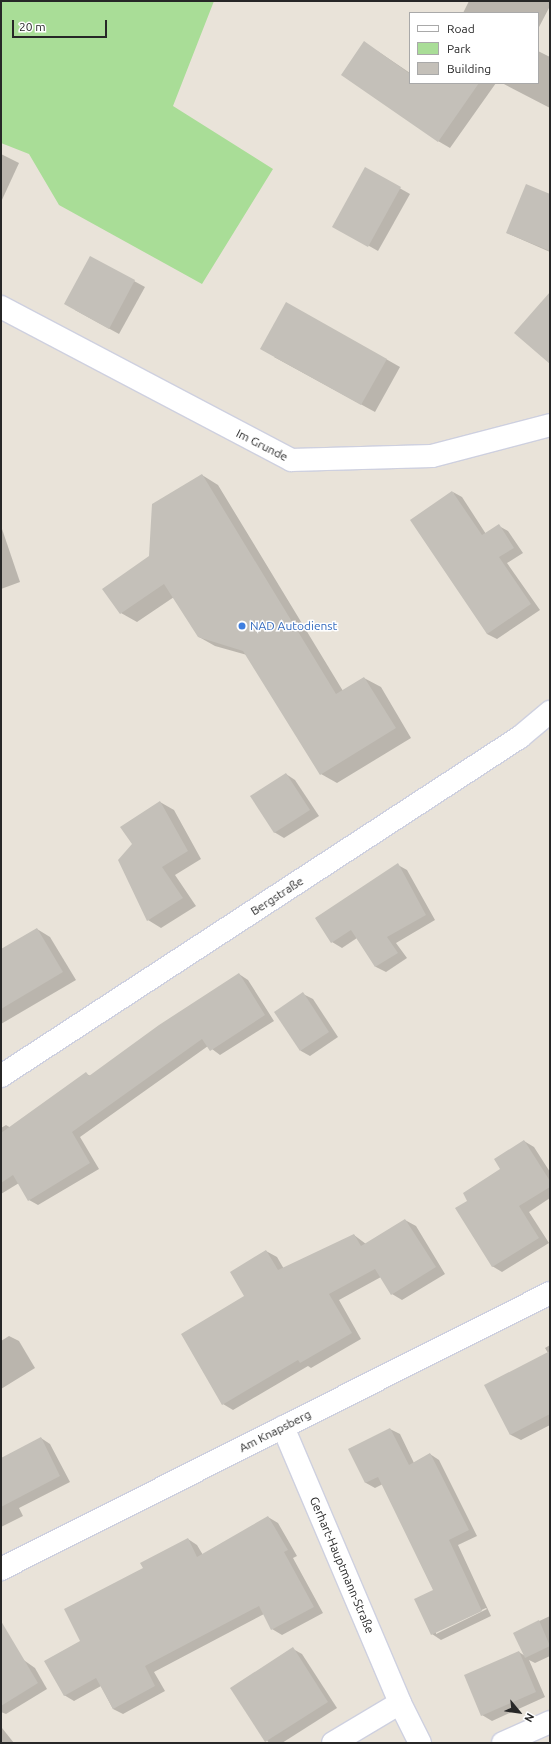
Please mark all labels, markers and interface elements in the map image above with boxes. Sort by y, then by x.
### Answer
scale bar [14,12,109,38]
legend [409,12,539,84]
text: 20 m [19,20,46,33]
text: Road [447,22,475,35]
text: Park [447,42,471,55]
text: Building [447,62,491,75]
street label: Im Grunde [234,426,290,464]
place label: NAD Autodienst [250,619,337,633]
marker: NAD Autodienst [237,621,247,631]
street label: Bergstraße [248,874,306,918]
street label: Am Knapsberg [237,1407,313,1455]
street label: Gerhart-Hauptmann-Straße [307,1495,377,1635]
north arrow [499,1692,539,1732]
text: N [522,1711,537,1724]

